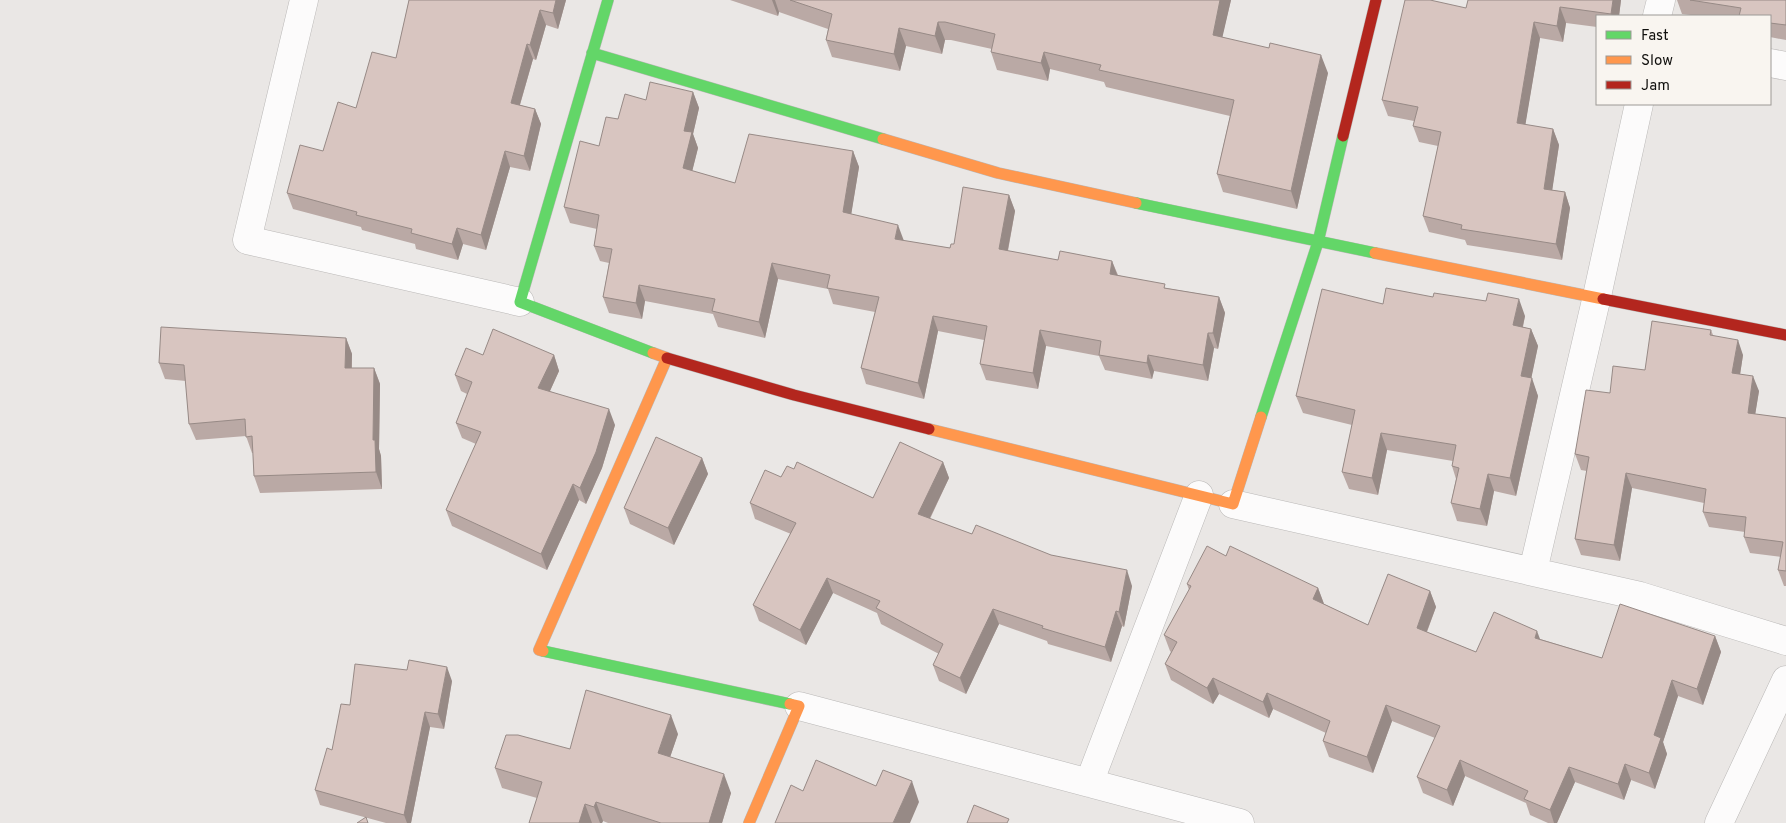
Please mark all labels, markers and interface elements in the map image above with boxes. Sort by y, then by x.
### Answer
legend [1596,15,1771,105]
text: Fast [1641,27,1669,46]
text: Slow [1641,52,1673,71]
text: Jam [1641,77,1670,96]

